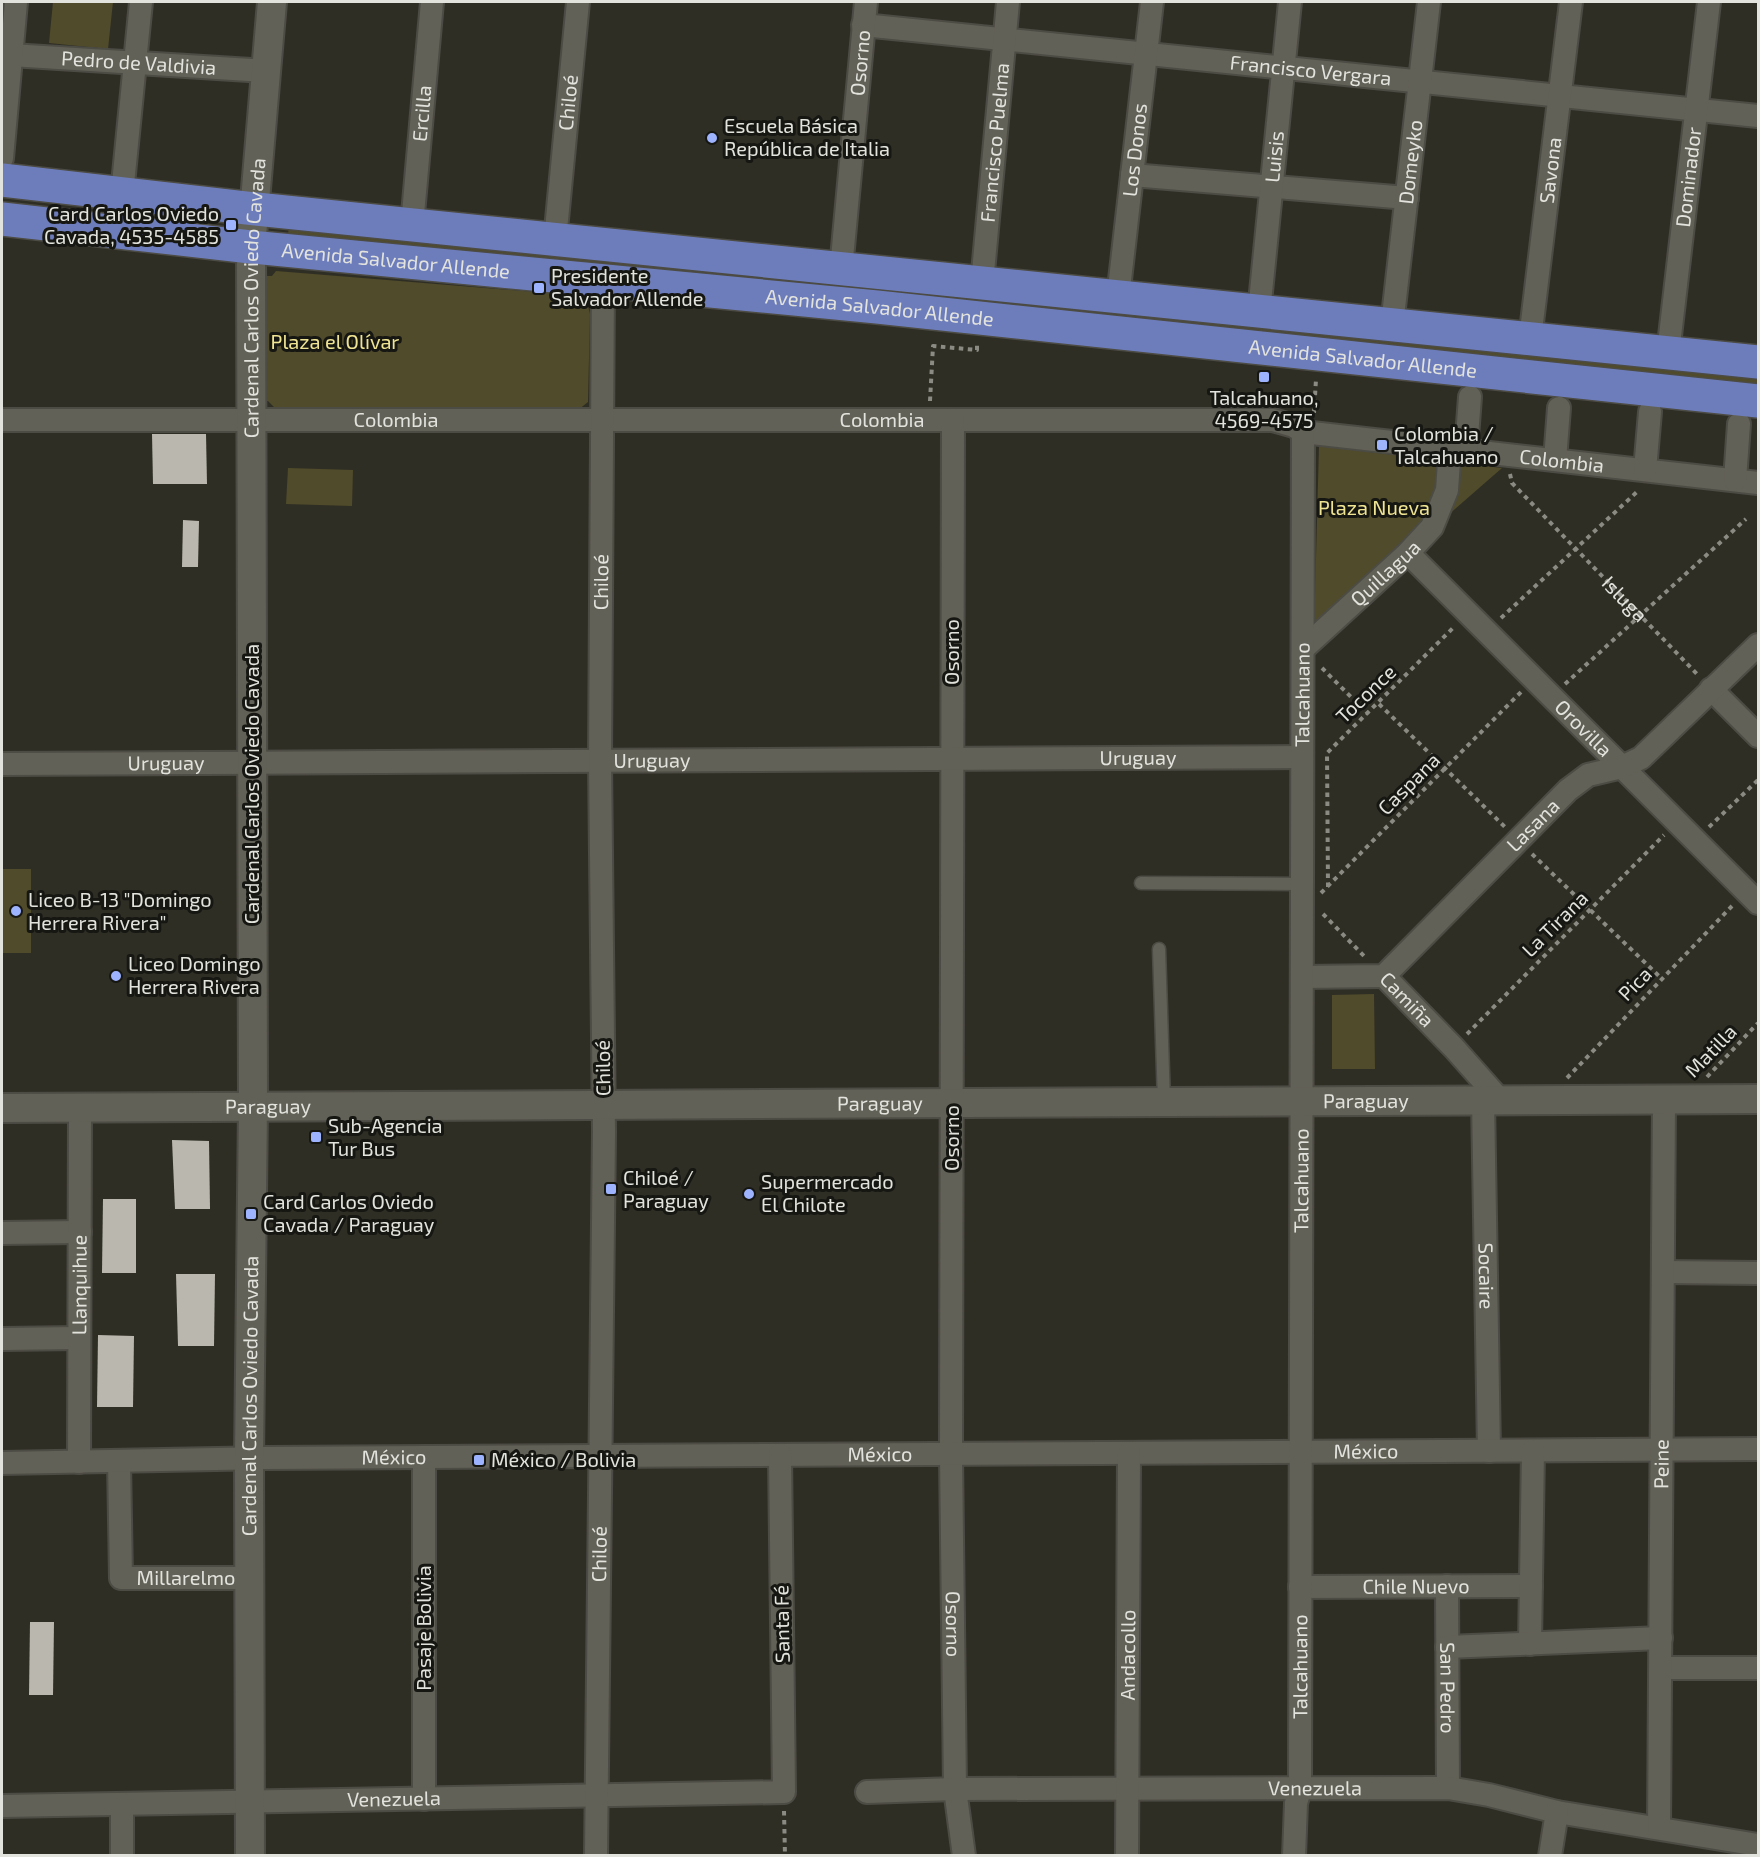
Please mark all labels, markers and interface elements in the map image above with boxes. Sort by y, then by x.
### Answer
street label: Osorno [844,29,874,97]
street label: Pedro de Valdivia [61,45,217,79]
street label: Francisco Vergara [1229,49,1393,90]
street label: Francisco Puelma [975,62,1013,223]
street label: Chiloé [553,73,582,132]
street label: Ercilla [407,84,435,143]
street label: Los Donos [1117,102,1151,198]
place label: Escuela Básica República de Italia [724,113,890,160]
street label: Domeyko [1393,118,1426,205]
street label: Dominador [1670,126,1705,228]
street label: Luisis [1259,130,1288,184]
marker: Escuela Básica República de Italia [705,131,719,145]
street label: Savona [1534,136,1565,205]
street label: Cardenal Carlos Oviedo Cavada [238,157,270,438]
place label: Card Carlos Oviedo Cavada, 4535-4585 [44,201,219,248]
marker: Card Carlos Oviedo Cavada, 4535-4585 [224,218,238,232]
street label: Avenida Salvador Allende [281,237,511,283]
place label: Presidente Salvador Allende [551,263,703,310]
marker: Presidente Salvador Allende [532,281,546,295]
street label: Avenida Salvador Allende [764,283,995,330]
park label: Plaza el Olívar [271,329,399,353]
street label: Avenida Salvador Allende [1248,334,1478,382]
marker: Talcahuano, 4569-4575 [1257,370,1271,384]
place label: Talcahuano, 4569-4575 [1210,385,1318,432]
street label: Colombia [353,407,439,431]
street label: Colombia [840,407,925,431]
place label: Colombia / Talcahuano [1394,421,1498,468]
marker: Colombia / Talcahuano [1375,438,1389,452]
street label: Colombia [1518,443,1605,477]
park label: Plaza Nueva [1318,495,1430,519]
street label: Quillagua [1345,535,1425,611]
street label: Chiloé [588,554,612,610]
street label: Isluga [1598,570,1653,627]
street label: Osorno [939,619,963,685]
street label: Talcahuano [1289,642,1314,747]
street label: Cardenal Carlos Oviedo Cavada [239,644,263,924]
street label: Toconce [1330,659,1400,728]
street label: Orovilla [1551,694,1618,761]
street label: Uruguay [1099,745,1177,769]
street label: Uruguay [613,747,691,772]
street label: Caspana [1372,747,1444,819]
street label: Uruguay [127,750,205,774]
street label: Lasana [1501,793,1564,856]
street label: La Tirana [1516,885,1592,961]
place label: Liceo B-13 "Domingo Herrera Rivera" [28,887,212,934]
marker: Liceo B-13 "Domingo Herrera Rivera" [9,904,23,918]
place label: Liceo Domingo Herrera Rivera [128,951,261,998]
street label: Pica [1613,961,1656,1005]
street label: Camiña [1376,966,1440,1032]
marker: Liceo Domingo Herrera Rivera [109,969,123,983]
street label: Matilla [1679,1019,1741,1082]
street label: Chiloé [590,1040,614,1096]
street label: Paraguay [1323,1088,1409,1112]
street label: Paraguay [837,1090,923,1115]
street label: Paraguay [225,1093,311,1118]
street label: Osorno [939,1105,963,1171]
place label: Sub-Agencia Tur Bus [328,1113,443,1160]
street label: Talcahuano [1288,1128,1312,1233]
marker: Sub-Agencia Tur Bus [309,1130,323,1144]
place label: Chiloé / Paraguay [623,1165,709,1212]
place label: Supermercado El Chilote [761,1169,894,1216]
marker: Chiloé / Paraguay [604,1182,618,1196]
marker: Supermercado El Chilote [742,1187,756,1201]
place label: Card Carlos Oviedo Cavada / Paraguay [263,1189,435,1236]
marker: Card Carlos Oviedo Cavada / Paraguay [244,1207,258,1221]
street label: Llanquihue [66,1235,91,1335]
street label: Socaire [1474,1242,1500,1310]
street label: Cardenal Carlos Oviedo Cavada [236,1256,262,1536]
street label: México [1333,1438,1398,1463]
street label: Peine [1648,1439,1673,1489]
street label: México [847,1441,912,1465]
street label: México [361,1444,426,1468]
place label: México / Bolivia [491,1447,636,1471]
marker: México / Bolivia [472,1453,486,1467]
street label: Chiloé [586,1526,611,1582]
street label: Millarelmo [137,1565,235,1589]
street label: Pasaje Bolivia [411,1565,435,1691]
street label: Chile Nuevo [1362,1573,1470,1598]
street label: Santa Fé [768,1585,794,1663]
street label: Osorno [942,1591,966,1657]
street label: Andacollo [1115,1610,1139,1700]
street label: Talcahuano [1287,1614,1311,1719]
street label: San Pedro [1436,1642,1461,1734]
street label: Venezuela [1268,1775,1362,1799]
street label: Venezuela [347,1785,441,1811]

